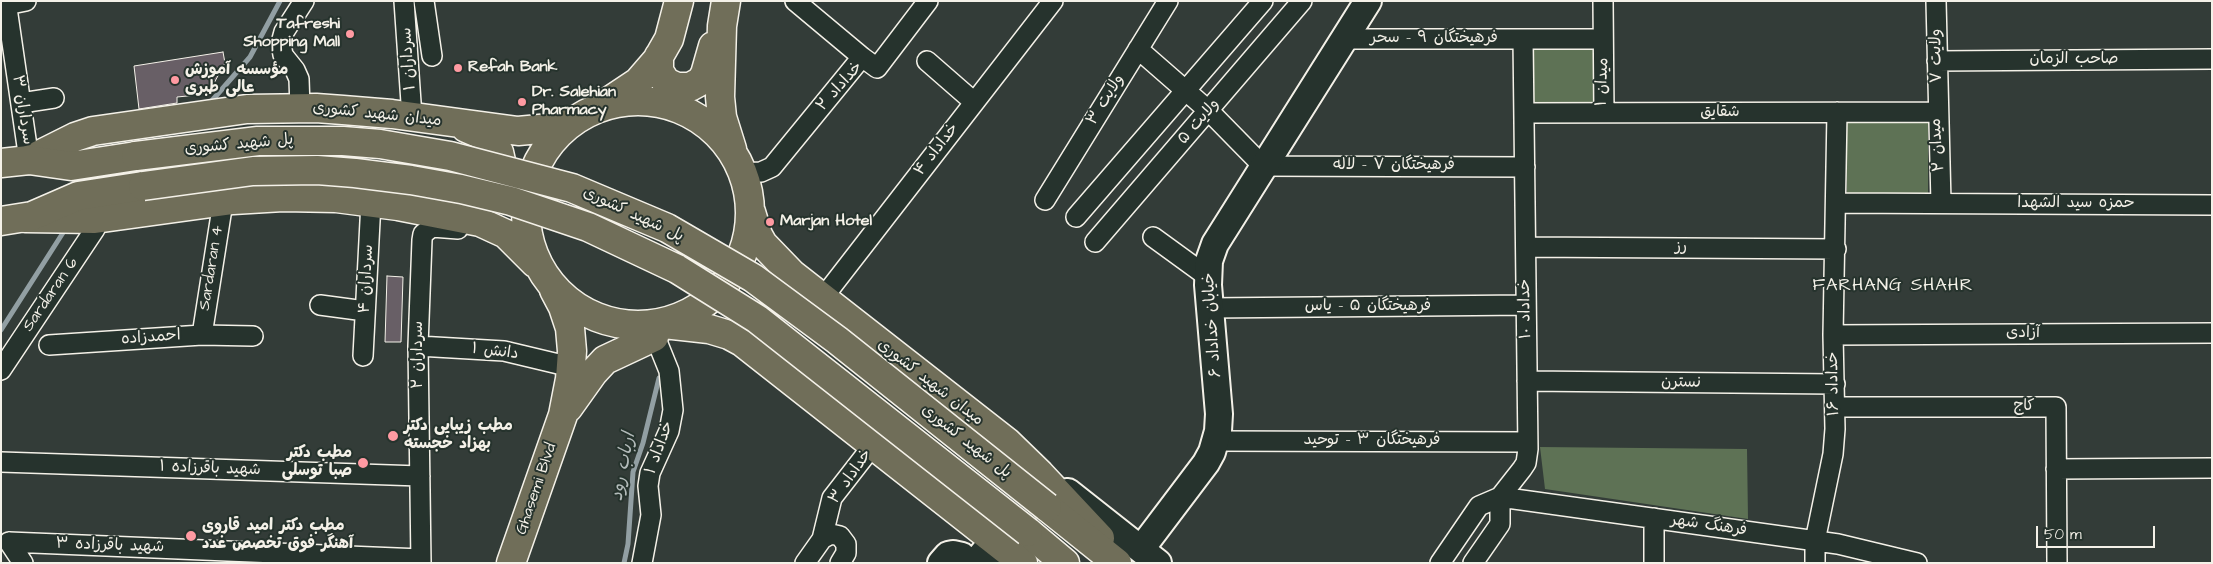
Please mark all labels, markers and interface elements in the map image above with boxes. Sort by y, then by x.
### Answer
place label: Tafreshi Shopping Mall [244,15,340,53]
street label: سرداران ۱ [397,27,421,91]
marker: Tafreshi Shopping Mall [344,28,356,40]
street label: فرهیختگان ۹ - سحر [1370,29,1498,49]
street label: ولایت ۷ [1927,29,1947,83]
street label: صاحب الزمان [2030,50,2118,70]
street label: میدان ۱ [1593,57,1613,107]
place label: Refah Bank [468,58,557,78]
street label: خداداد ۲ [813,58,867,116]
place label: مؤسسه آموزش عالی طبری [185,61,288,99]
marker: Refah Bank [452,62,464,74]
street label: ولایت ۳ [1083,71,1129,129]
street label: سرداران ۳ [7,74,37,146]
marker: مؤسسه آموزش عالی طبری [169,74,181,86]
place label: Dr. Salehian Pharmacy [532,83,616,121]
street label: ولایت ۵ [1174,95,1224,149]
marker: Dr. Salehian Pharmacy [516,96,528,108]
street label: میدان شهید کشوری [312,99,442,131]
street label: شقایق [1700,103,1740,123]
street label: میدان ۲ [1927,118,1949,172]
street label: خداداد ۴ [911,120,963,180]
street label: پل شهید کشوری [184,131,294,159]
street label: فرهیختگان ۷ - لاله [1333,156,1455,176]
street label: پل شهید کشوری [580,183,686,247]
street label: حمزه سید الشهدا [2017,194,2135,214]
place label: Marjan Hotel [780,212,872,232]
marker: Marjan Hotel [764,216,776,228]
street label: Sardaran 4 [196,224,228,312]
street label: رز [1675,238,1687,258]
street label: سرداران ۴ [356,244,378,314]
street label: Sardaran 6 [19,254,83,336]
street label: خیابان خداداد ۶ [1200,272,1226,378]
district label: FARHANG SHAHR [1811,275,1975,297]
street label: خداداد ۱۰ [1516,279,1536,339]
street label: فرهیختگان ۵ - یاس [1305,297,1431,317]
street label: سرداران ۲ [409,321,429,389]
street label: آزادی [2006,324,2040,344]
street label: احمدزاده [121,326,181,350]
street label: میدان شهید کشوری [873,336,987,430]
street label: دانش ۱ [471,340,519,364]
street label: خداداد ۱۶ [1824,351,1844,417]
street label: نسترن [1661,373,1701,393]
street label: کاج [2013,397,2035,417]
street label: پل شهید کشوری [917,401,1015,483]
place label: مطب زیبایی دکتر بهزاد خجسته [404,417,513,455]
street label: خداداد ۱ [642,419,678,477]
marker: مطب زیبایی دکتر بهزاد خجسته [386,429,400,443]
water label: ارباب رود [607,431,641,503]
street label: فرهیختگان ۳ - توحید [1304,431,1440,451]
street label: Ghasemi Blvd [512,441,562,537]
place label: مطب دکتر صبا توسلی [282,444,352,482]
street label: خداداد ۳ [825,446,877,508]
marker: مطب دکتر صبا توسلی [356,456,370,470]
street label: شهید باقرزاده ۱ [159,458,261,480]
street label: فرهنگ شهر [1670,511,1748,541]
scale bar [2038,516,2157,548]
place label: مطب دکتر اميد قاروی آهنگر فوق تخصص غدد [202,517,353,555]
text: 50 m [2044,524,2082,545]
marker: مطب دکتر اميد قاروی آهنگر فوق تخصص غدد [184,529,198,543]
street label: شهید باقرزاده ۳ [55,535,165,557]

